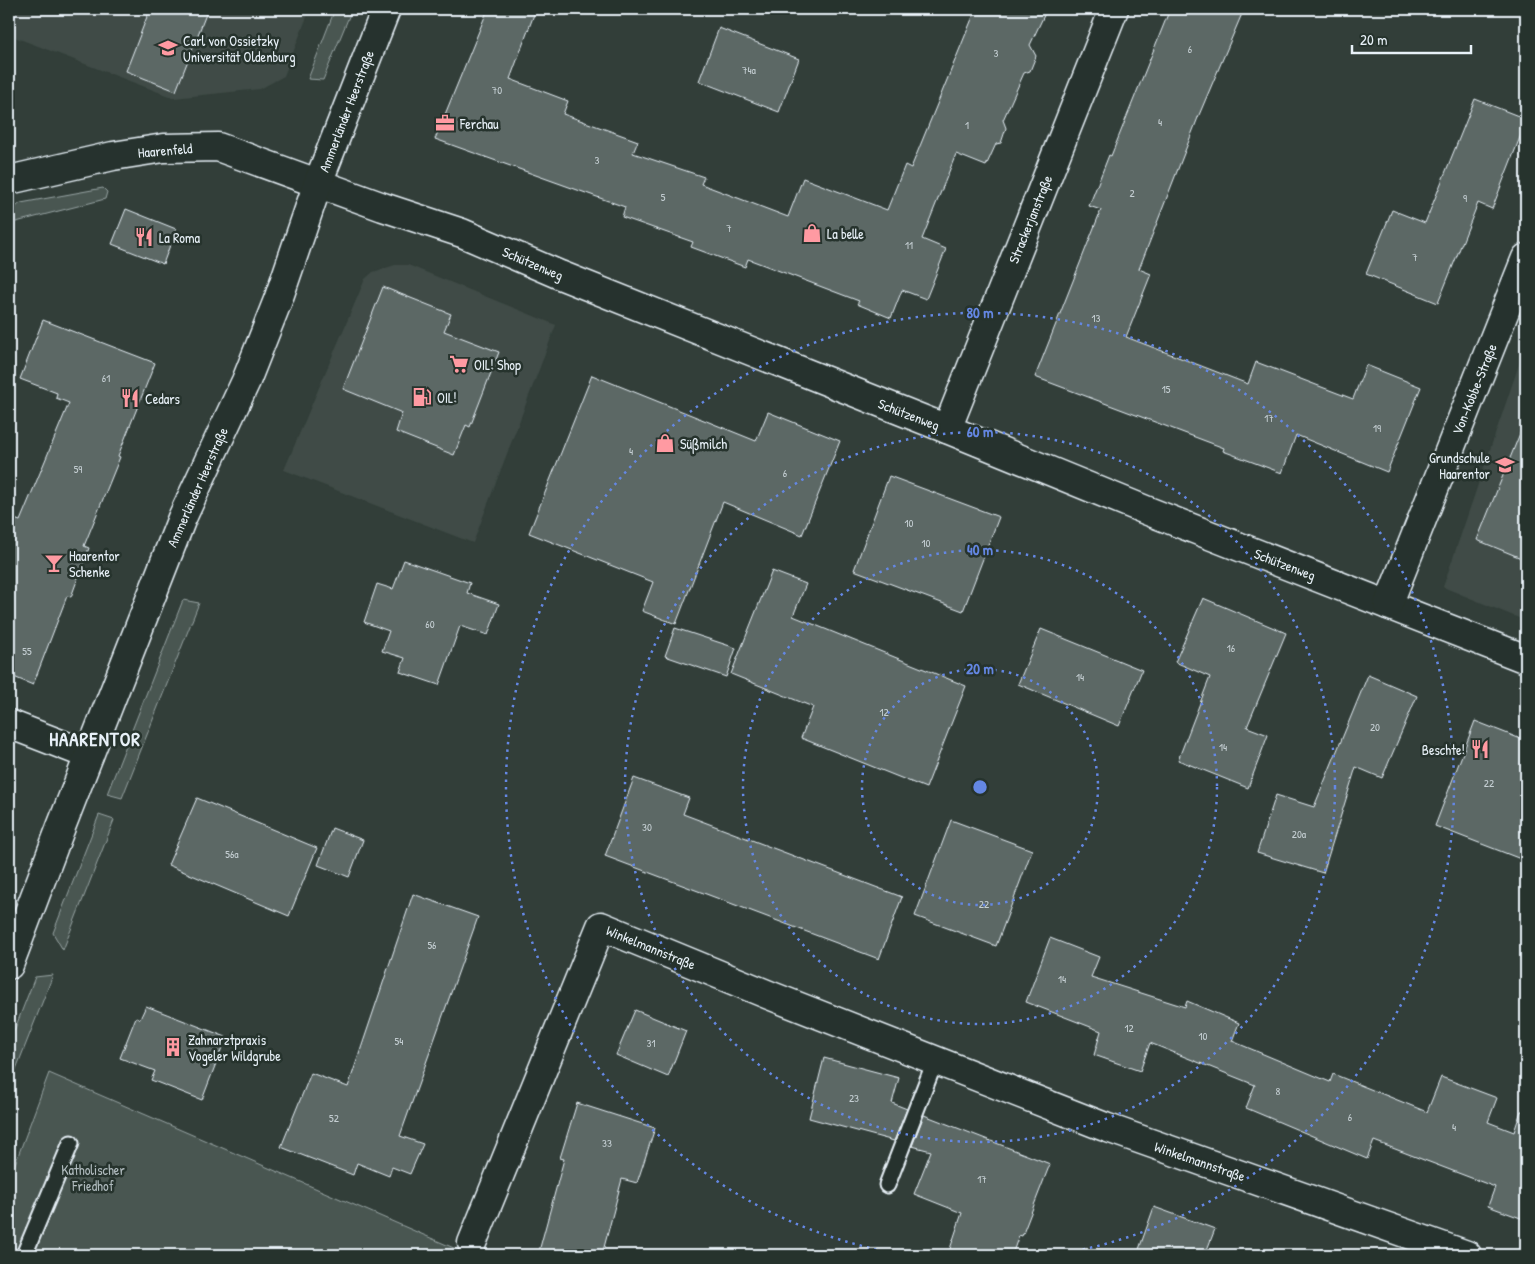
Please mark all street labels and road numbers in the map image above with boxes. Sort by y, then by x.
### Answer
street label: Ammerländer Heerstraße [314,47,379,175]
street label: Haarenfeld [137,138,194,162]
street label: Strackerjanstraße [1004,172,1057,266]
street label: Schützenweg [499,242,566,285]
street label: Von-Kobbe-Straße [1447,340,1502,438]
street label: Schützenweg [875,394,942,435]
street label: Ammerländer Heerstraße [162,424,233,550]
street label: Schützenweg [1251,544,1318,585]
street label: Winkelmannstraße [603,920,699,975]
street label: Winkelmannstraße [1152,1137,1248,1187]

